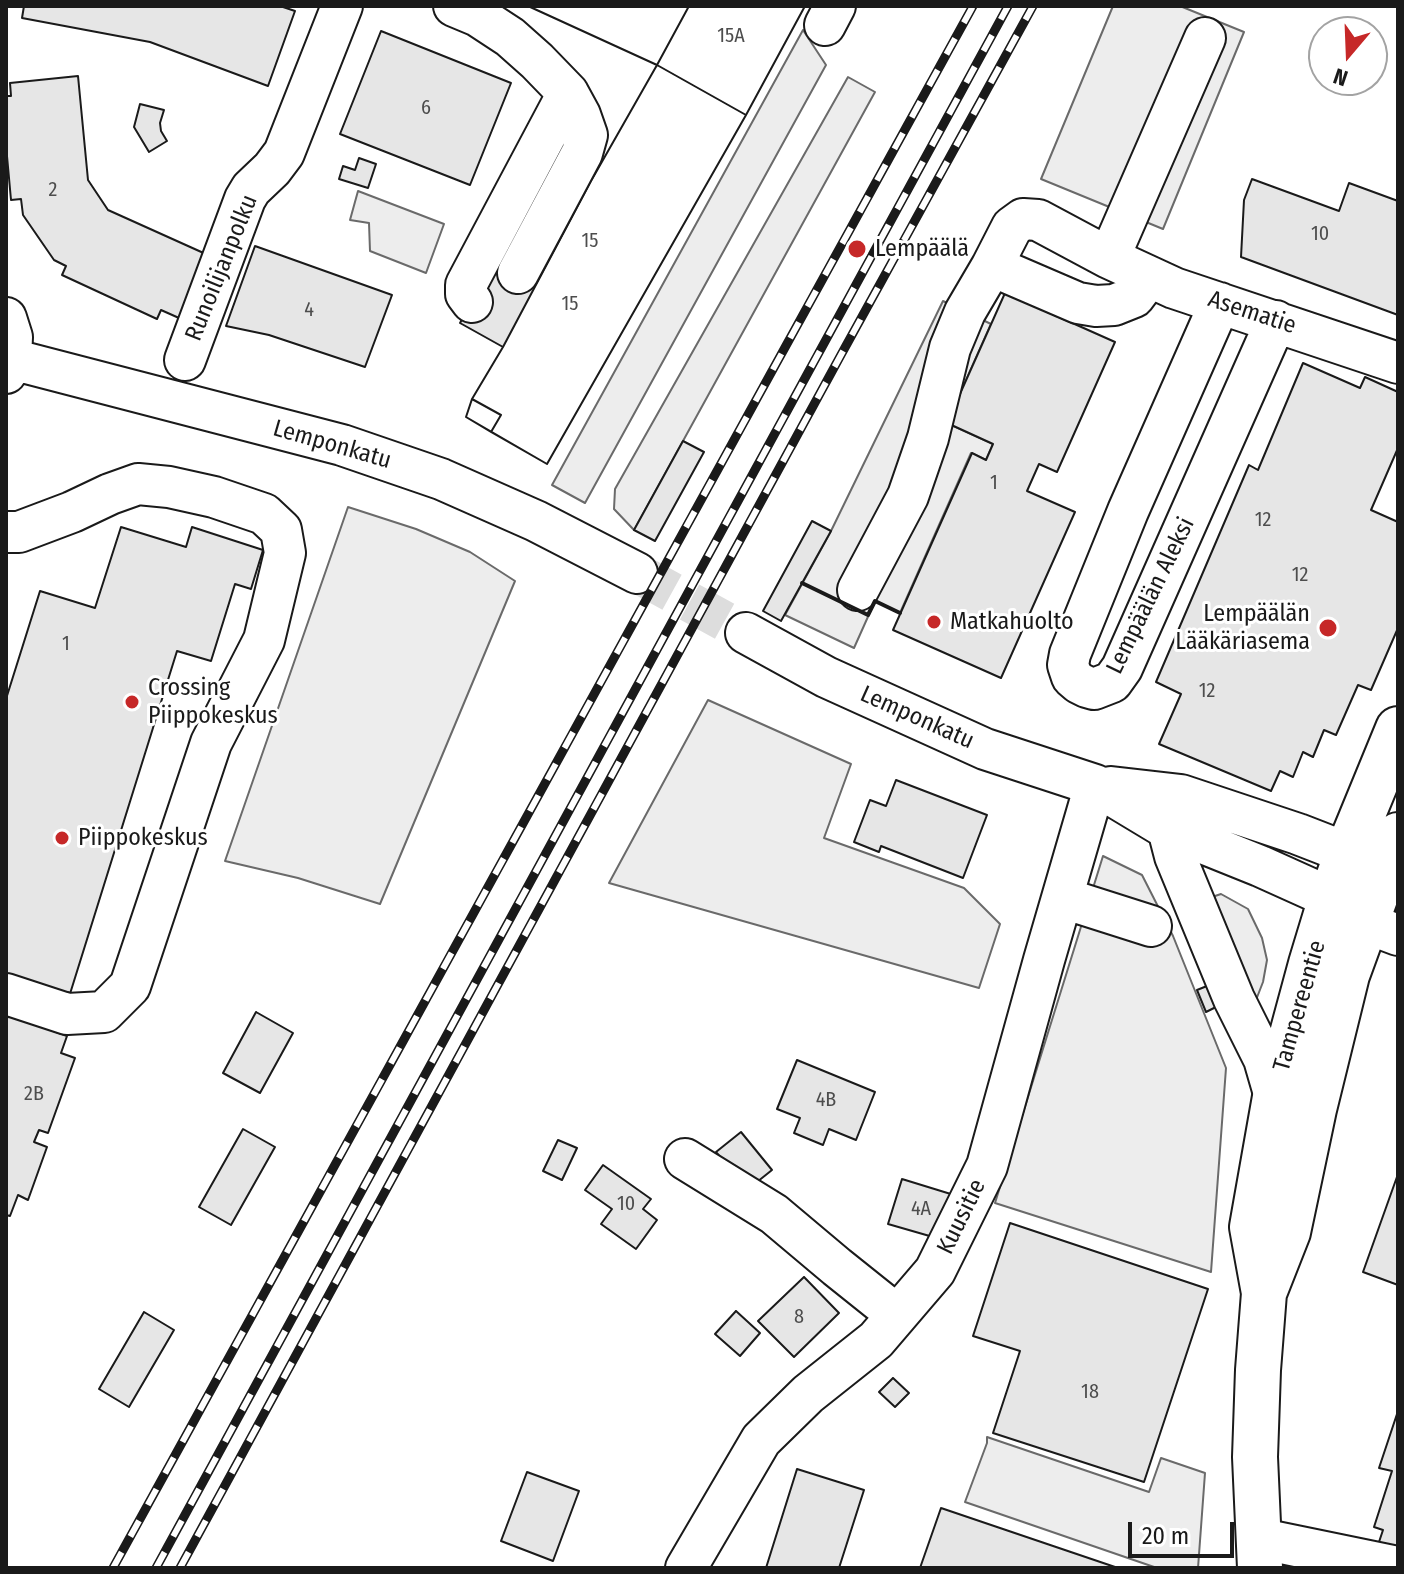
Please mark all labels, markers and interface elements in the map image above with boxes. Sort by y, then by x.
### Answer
north arrow [1308,16,1388,96]
house number: 15A [717,24,745,48]
text: N [1330,62,1351,92]
house number: 6 [421,96,431,120]
house number: 2 [49,178,57,202]
street label: Runoilijanpolku [180,191,264,345]
house number: 10 [1311,222,1329,246]
house number: 15 [582,229,598,253]
place label: Lempäälä [875,235,969,263]
marker: Lempäälä [846,238,868,260]
street label: Asematie [1204,285,1300,341]
house number: 15 [562,292,578,316]
house number: 4 [304,298,314,322]
street label: Lemponkatu [270,414,394,476]
house number: 1 [990,471,998,495]
house number: 12 [1255,508,1271,532]
street label: Lempäälän Aleksi [1101,513,1201,679]
house number: 12 [1292,563,1308,587]
place label: Lempäälän Lääkäriasema [1175,600,1310,656]
place label: Matkahuolto [950,608,1074,636]
marker: Matkahuolto [925,613,943,631]
marker: Lempäälän Lääkäriasema [1317,617,1339,639]
house number: 1 [62,632,70,656]
place label: Crossing Piippokeskus [148,674,278,730]
house number: 12 [1199,679,1215,703]
street label: Lemponkatu [856,680,978,756]
marker: Crossing Piippokeskus [123,693,141,711]
place label: Piippokeskus [78,824,208,852]
marker: Piippokeskus [53,829,71,847]
street label: Tampereentie [1268,937,1332,1075]
house number: 2B [24,1082,44,1106]
house number: 4B [816,1088,836,1112]
street label: Kuusitie [932,1175,992,1259]
house number: 10 [617,1192,635,1216]
house number: 4A [911,1197,931,1221]
house number: 8 [794,1305,804,1329]
house number: 18 [1081,1380,1099,1404]
scale bar [1132,1506,1238,1556]
text: 20 m [1142,1522,1189,1550]

